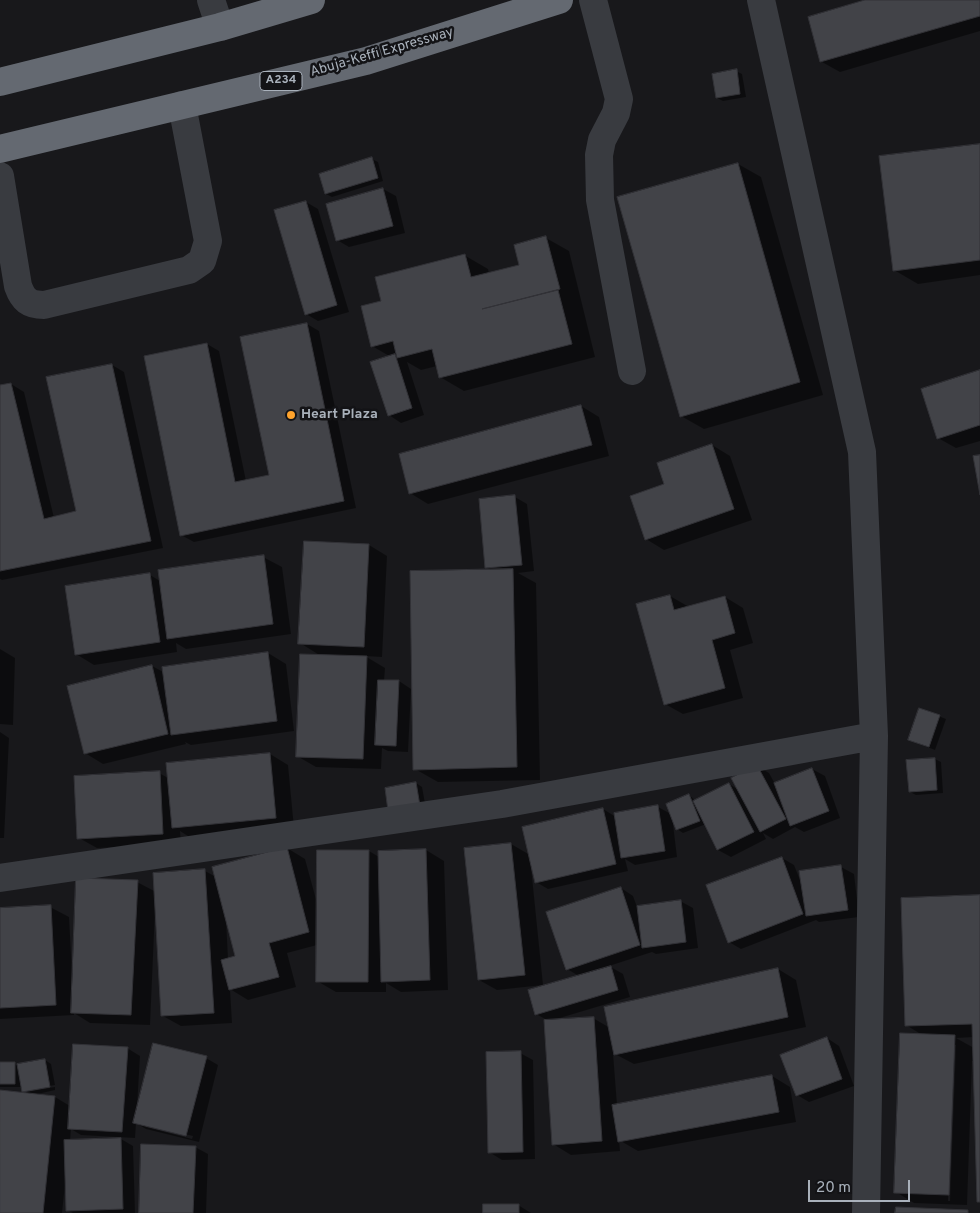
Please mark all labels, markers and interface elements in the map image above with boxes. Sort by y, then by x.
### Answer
street label: Abuja-Keffi Expressway [308,24,456,82]
road number: A234 [260,72,302,90]
place label: Heart Plaza [301,407,378,423]
marker: Heart Plaza [285,409,297,421]
scale bar [810,1170,912,1202]
text: 20 m [816,1179,851,1198]

